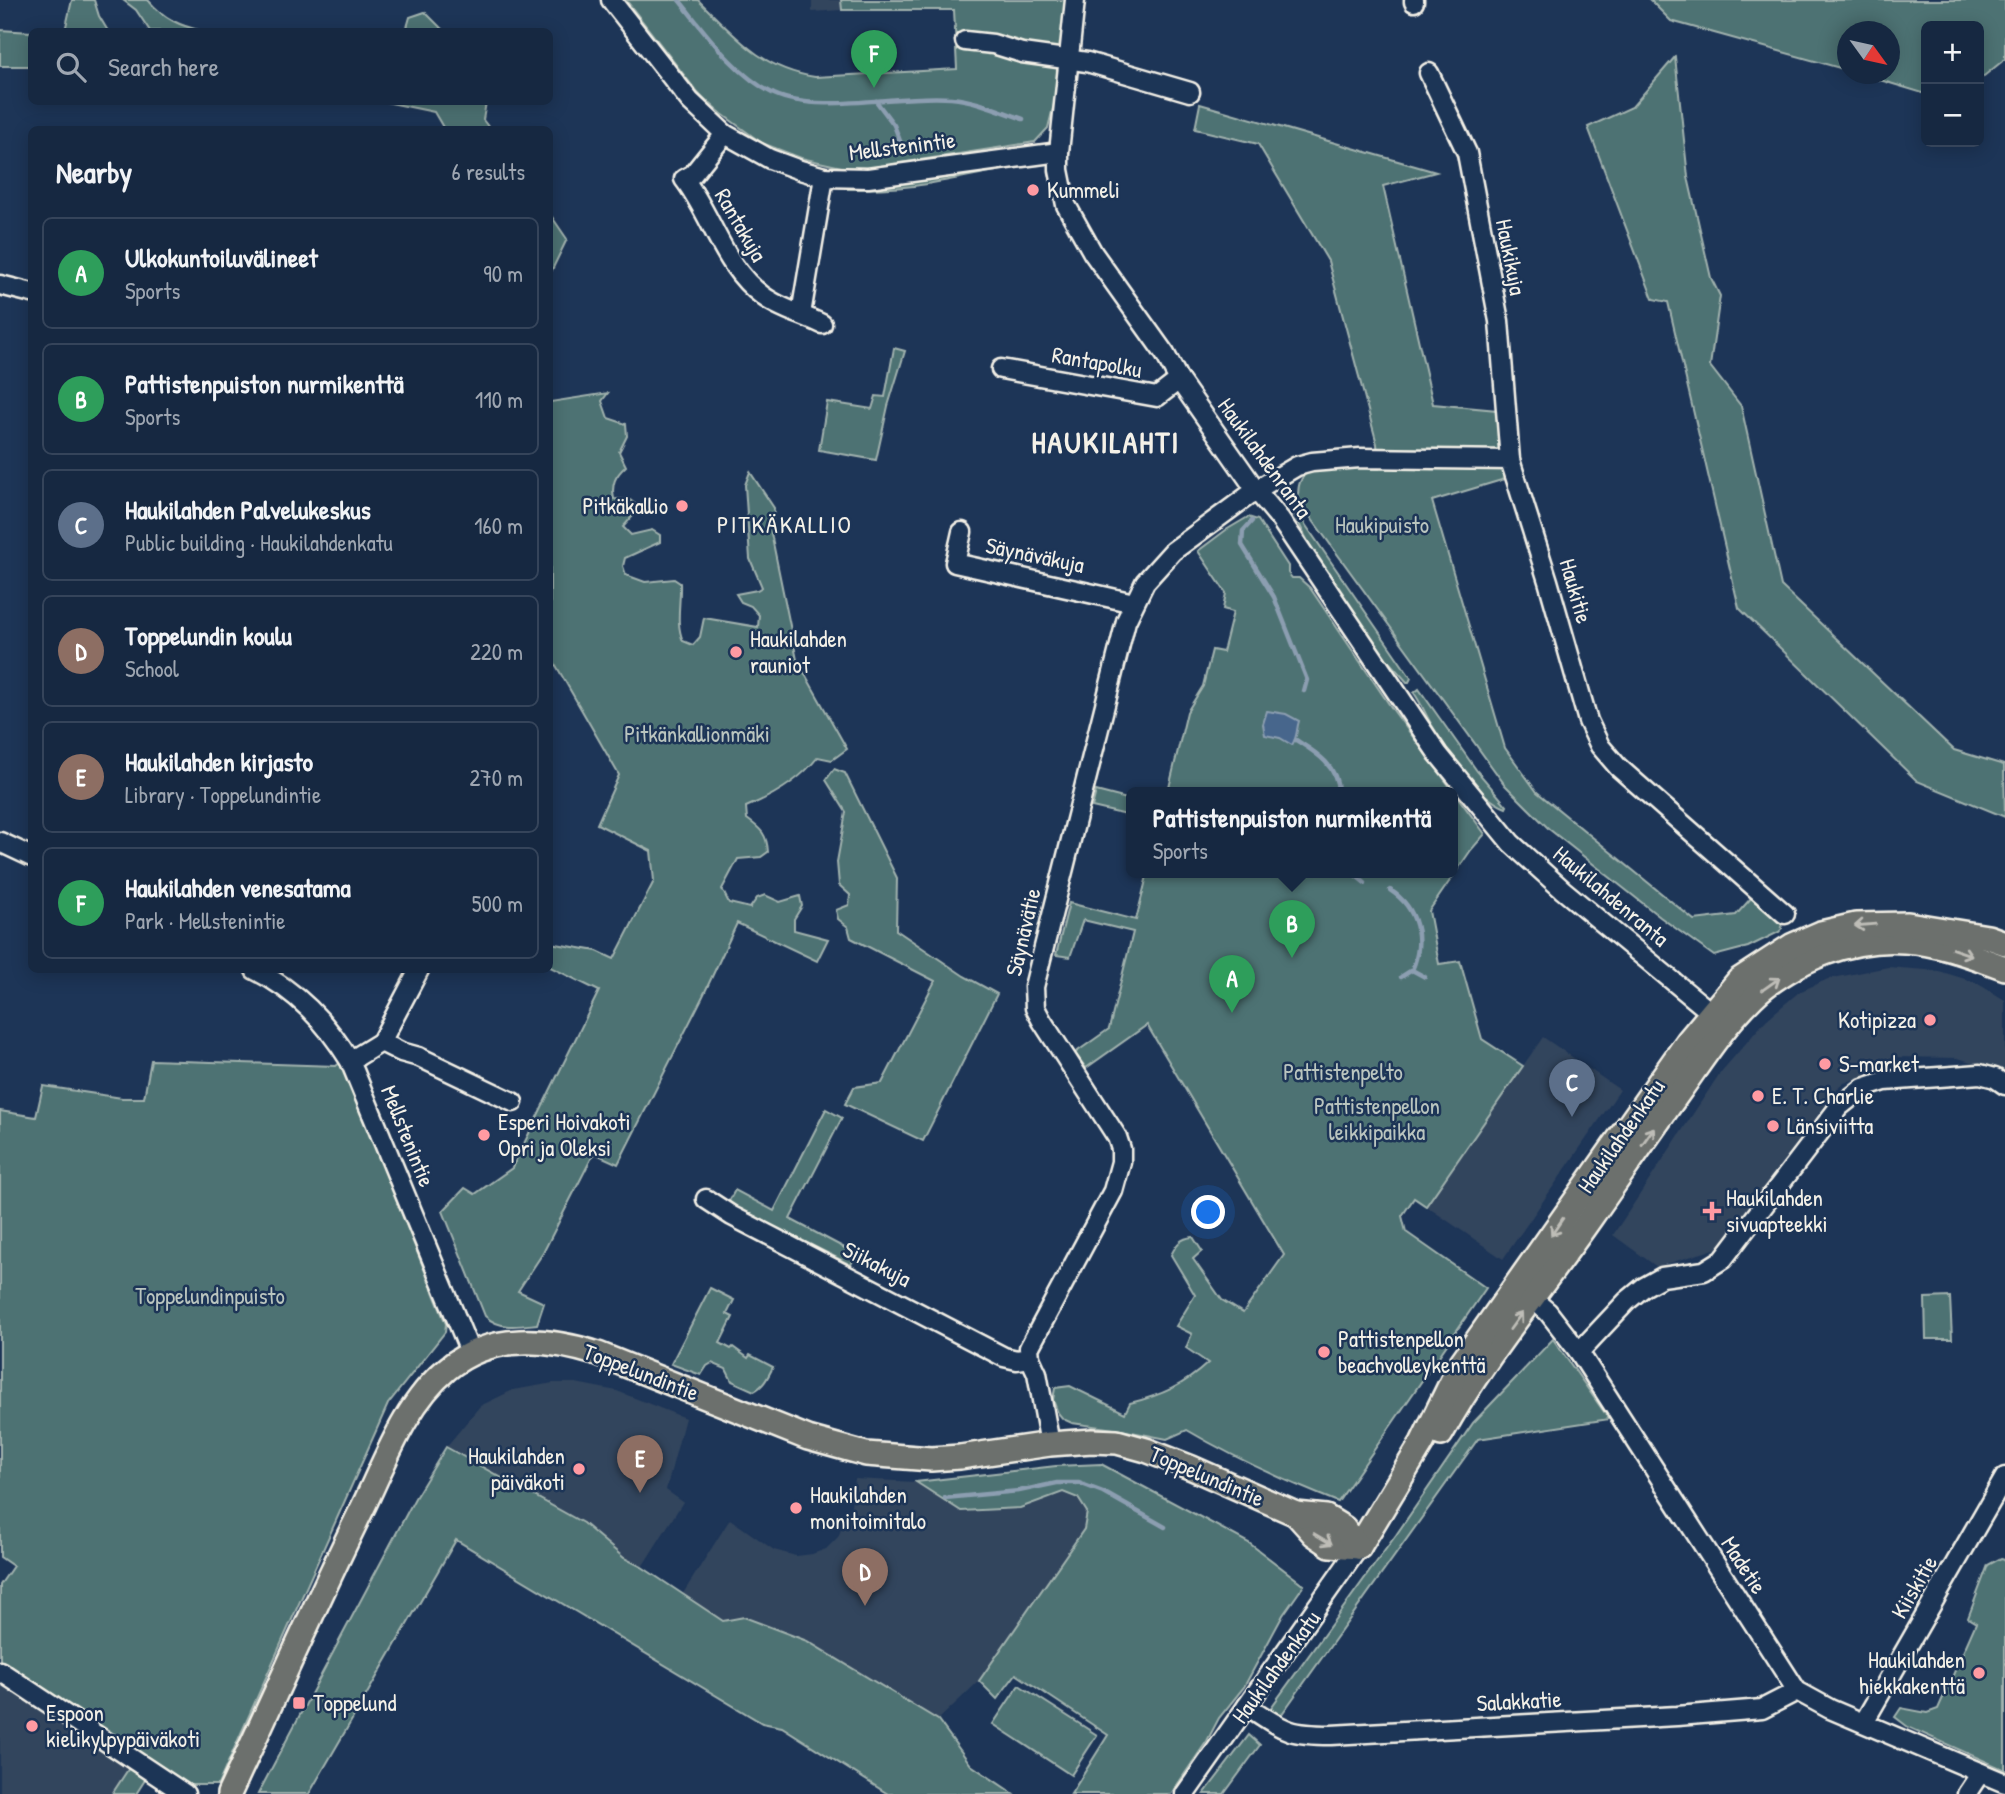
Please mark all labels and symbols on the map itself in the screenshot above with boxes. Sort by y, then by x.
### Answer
north arrow [1837,21,1900,84]
pin: F [851,30,897,88]
street label: Mellstenintie [847,124,957,167]
place label: Kummeli [1047,174,1120,205]
street label: Rantakuja [708,182,775,267]
marker: Kummeli [1025,182,1041,198]
street label: Haukikuja [1489,216,1534,298]
street label: Rantapolku [1050,338,1144,385]
street label: Haukilahdenranta [1211,391,1320,524]
district label: HAUKILAHTI [1032,422,1180,462]
place label: Pitkäkallio [582,490,668,521]
marker: Pitkäkallio [674,498,690,514]
district label: PITKÄKALLIO [717,508,853,540]
park label: Haukipuisto [1335,509,1429,540]
street label: Säynäväkuja [983,529,1087,580]
street label: Haukitie [1552,555,1600,627]
place label: Haukilahden rauniot [750,623,847,680]
marker: Haukilahden rauniot [728,644,744,660]
park label: Pitkänkallionmäki [624,718,770,749]
street label: Haukilahdenranta [1547,838,1676,953]
street label: Säynävätie [997,885,1048,979]
pin: B [1269,900,1315,958]
one-way arrow [1855,919,1877,932]
one-way arrow [1950,947,1972,959]
pin: A [1209,955,1255,1013]
one-way arrow [1761,977,1780,991]
place label: Kotipizza [1838,1004,1916,1035]
marker: Kotipizza [1922,1012,1938,1028]
place label: S-market [1839,1048,1920,1079]
park label: Pattistenpelto [1283,1056,1403,1087]
marker: S-market [1817,1056,1833,1072]
pin: C [1549,1059,1595,1117]
street label: Haukilahdenkatu [1570,1072,1671,1199]
street label: Mellstenintie [374,1080,443,1191]
place label: E. T. Charlie [1772,1080,1874,1111]
marker: E. T. Charlie [1750,1088,1766,1104]
park label: Pattistenpellon leikkipaikka [1314,1090,1440,1147]
place label: Esperi Hoivakoti Opri ja Oleksi [498,1106,631,1163]
place label: Länsiviitta [1787,1110,1873,1141]
marker: Länsiviitta [1765,1118,1781,1134]
marker: Esperi Hoivakoti Opri ja Oleksi [476,1127,492,1143]
one-way arrow [1641,1127,1655,1146]
place label: Haukilahden sivuapteekki [1726,1182,1828,1239]
your location [1191,1195,1225,1229]
marker: Haukilahden sivuapteekki [1704,1203,1720,1219]
one-way arrow [1550,1217,1564,1236]
street label: Siikakuja [838,1233,917,1294]
park label: Toppelundinpuisto [135,1280,285,1311]
one-way arrow [1509,1312,1523,1331]
place label: Pattistenpellon beachvolleykenttä [1338,1323,1485,1380]
street label: Toppelundintie [579,1335,703,1408]
marker: Pattistenpellon beachvolleykenttä [1316,1344,1332,1360]
pin: E [617,1435,663,1493]
street label: Toppelundintie [1145,1438,1269,1514]
place label: Haukilahden päiväkoti [468,1440,565,1497]
marker: Haukilahden päiväkoti [571,1461,587,1477]
place label: Haukilahden monitoimitalo [810,1479,926,1536]
marker: Haukilahden monitoimitalo [788,1500,804,1516]
street label: Madetie [1714,1530,1775,1600]
one-way arrow [1313,1532,1333,1546]
pin: D [842,1548,888,1606]
street label: Kiiskitie [1883,1550,1944,1624]
street label: Haukilahdenkatu [1224,1604,1327,1729]
place label: Haukilahden hiekkakenttä [1859,1644,1965,1701]
marker: Haukilahden hiekkakenttä [1971,1665,1987,1681]
street label: Salakkatie [1476,1683,1562,1718]
place label: Toppelund [313,1687,397,1718]
marker: Toppelund [291,1695,307,1711]
place label: Espoon kielikylpypäiväkoti [46,1697,200,1754]
marker: Espoon kielikylpypäiväkoti [24,1718,40,1734]

